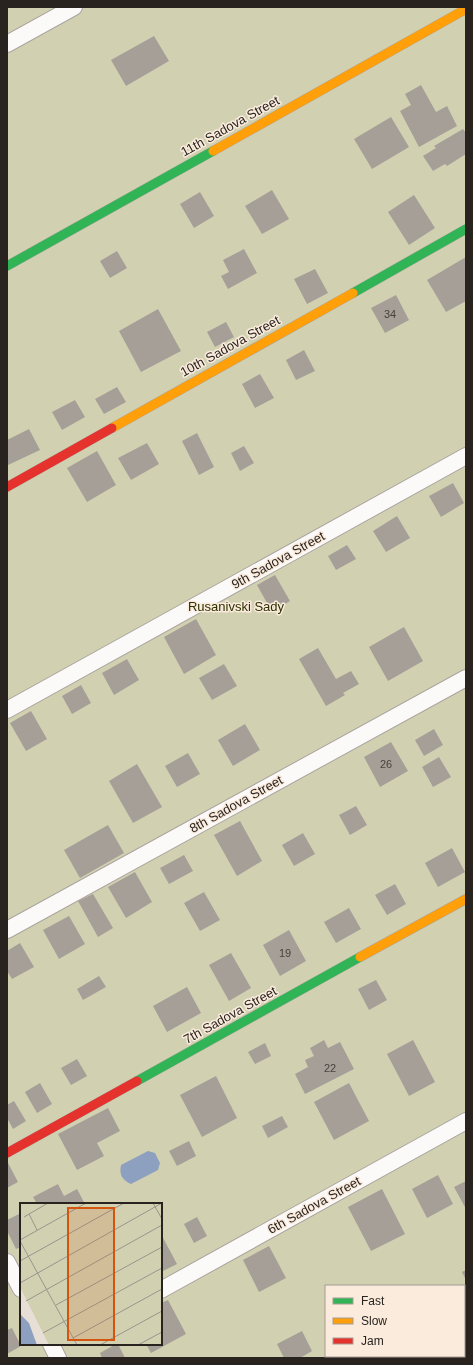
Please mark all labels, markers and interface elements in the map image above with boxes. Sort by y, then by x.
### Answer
street label: 11th Sadova Street [178,93,282,159]
house number: 34 [384,308,396,320]
street label: 10th Sadova Street [178,312,283,380]
street label: 9th Sadova Street [229,528,327,592]
park label: Rusanivski Sady [188,599,285,614]
house number: 26 [380,758,392,770]
street label: 8th Sadova Street [187,772,285,836]
house number: 19 [279,947,291,959]
street label: 7th Sadova Street [181,983,279,1047]
house number: 22 [324,1062,336,1074]
street label: 6th Sadova Street [265,1173,363,1237]
inset map [20,1203,162,1345]
legend [325,1285,465,1357]
text: Fast [361,1294,385,1308]
text: Slow [361,1314,387,1328]
text: Jam [361,1334,384,1348]

